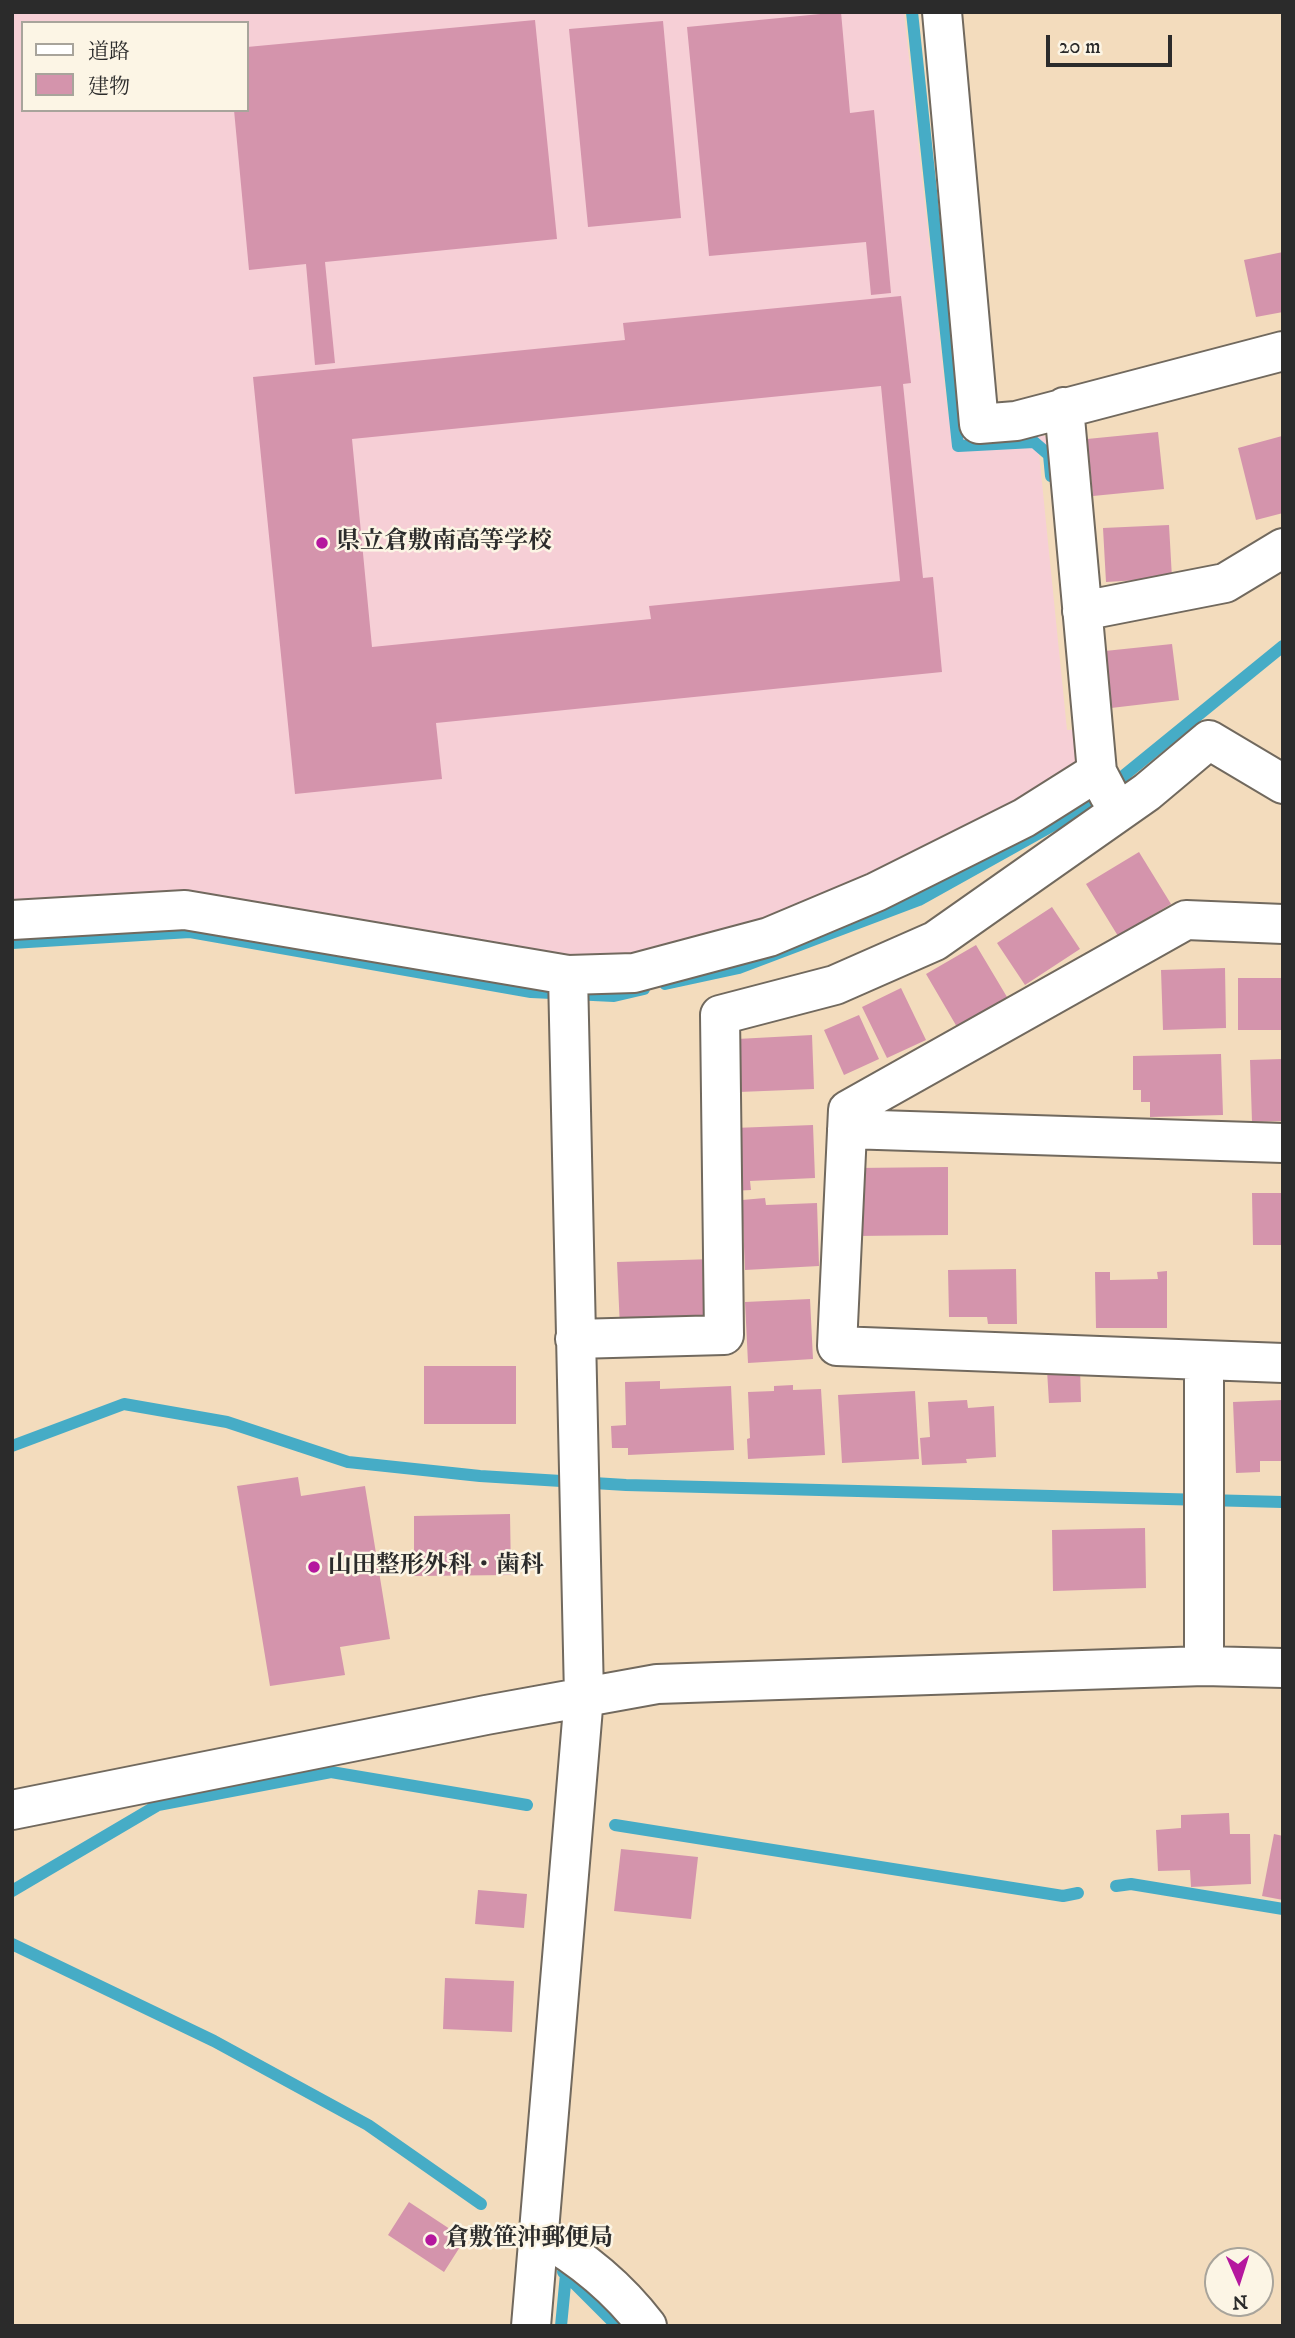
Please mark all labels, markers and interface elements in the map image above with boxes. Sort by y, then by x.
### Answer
legend [21,21,248,112]
scale bar [1050,21,1176,65]
text: 20 m [1059,34,1101,60]
text: 道路 [88,39,130,65]
text: 建物 [88,74,130,100]
place label: 県立倉敷南高等学校 [336,529,552,557]
marker: 県立倉敷南高等学校 [314,535,330,551]
place label: 山田整形外科・歯科 [328,1553,544,1581]
marker: 山田整形外科・歯科 [306,1559,322,1575]
place label: 倉敷笹沖郵便局 [445,2226,613,2254]
marker: 倉敷笹沖郵便局 [423,2232,439,2248]
north arrow [1204,2247,1274,2317]
text: N [1232,2290,1248,2313]

